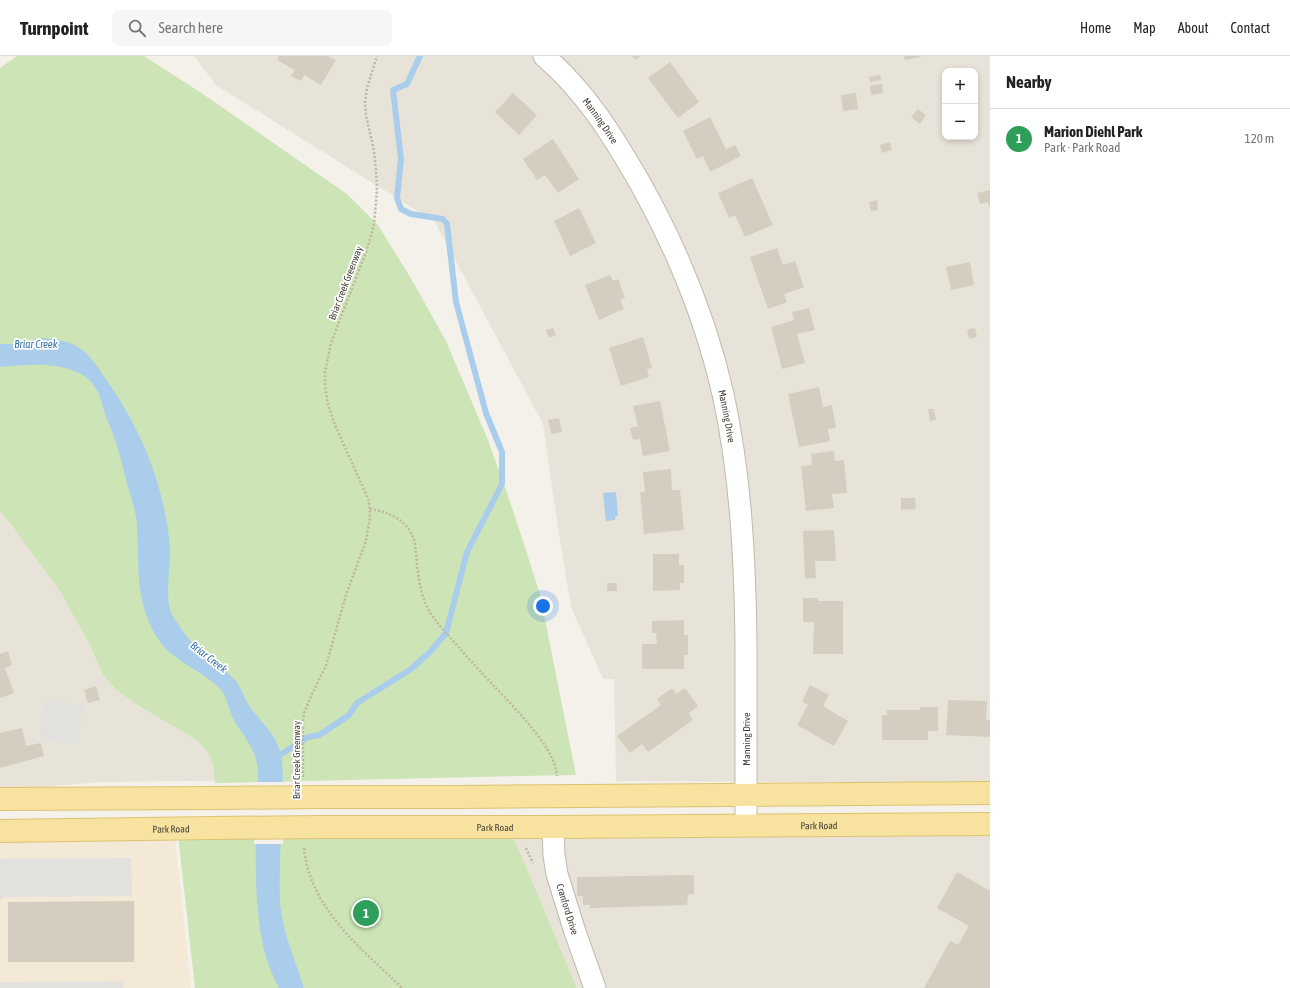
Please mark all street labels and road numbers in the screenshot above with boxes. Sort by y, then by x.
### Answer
street label: Manning Drive [580,96,620,146]
street label: Briar Creek Greenway [326,245,365,322]
street label: Manning Drive [716,389,737,444]
street label: Manning Drive [741,712,752,766]
street label: Briar Creek Greenway [291,721,302,799]
street label: Park Road [800,820,838,831]
street label: Park Road [476,822,514,833]
street label: Park Road [152,823,190,835]
street label: Cranford Drive [554,882,581,937]

